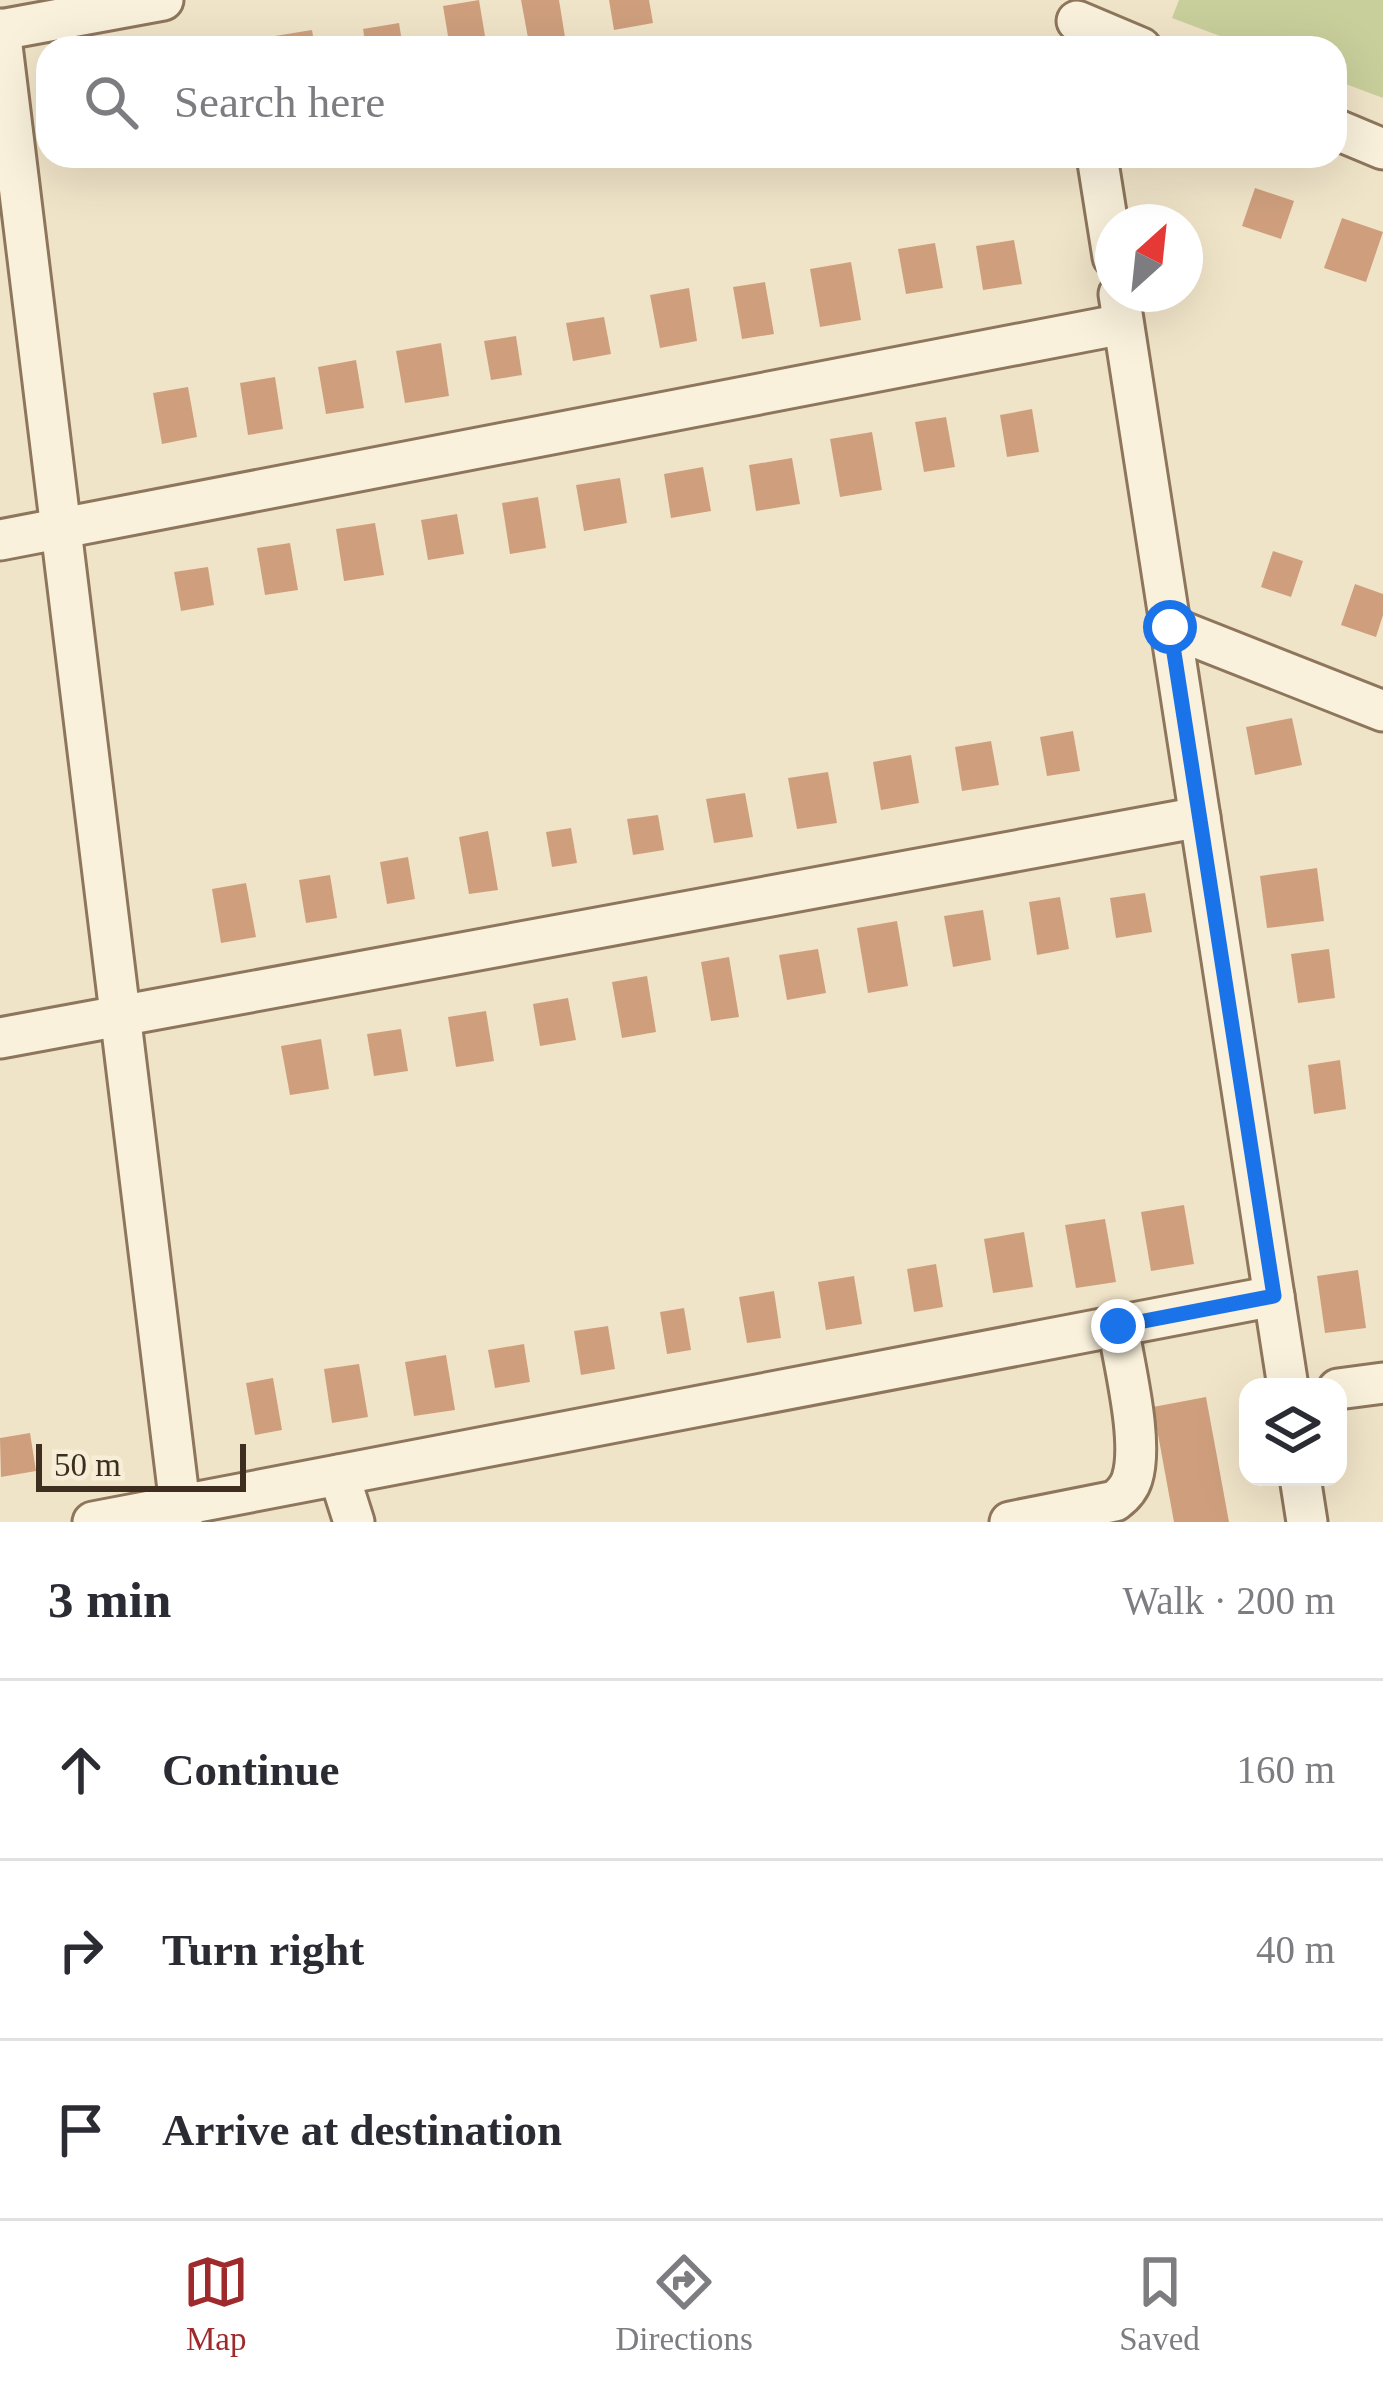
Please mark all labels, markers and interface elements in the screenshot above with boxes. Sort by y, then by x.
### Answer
search box [36,36,1347,168]
icon: search [78,69,144,135]
text: Search here [174,77,385,127]
north arrow [1095,204,1203,312]
route start [1143,600,1197,654]
route end [1091,1299,1145,1353]
map controls [1239,1378,1347,1486]
button: layers [1239,1378,1347,1486]
scale bar [36,1438,246,1491]
text: 50 m [54,1447,121,1483]
text: 3 min [48,1572,171,1628]
text: Walk · 200 m [1123,1579,1335,1622]
icon: ahead [48,1737,114,1803]
text: Continue [162,1745,340,1795]
text: 160 m [1236,1748,1335,1791]
icon: right [48,1917,114,1983]
text: Turn right [162,1925,364,1975]
text: 40 m [1256,1928,1335,1971]
icon: arrive [48,2097,114,2163]
text: Arrive at destination [162,2105,562,2155]
tab: Map [183,2249,249,2358]
tab: Directions [615,2249,753,2358]
tab: Saved [1119,2249,1200,2358]

